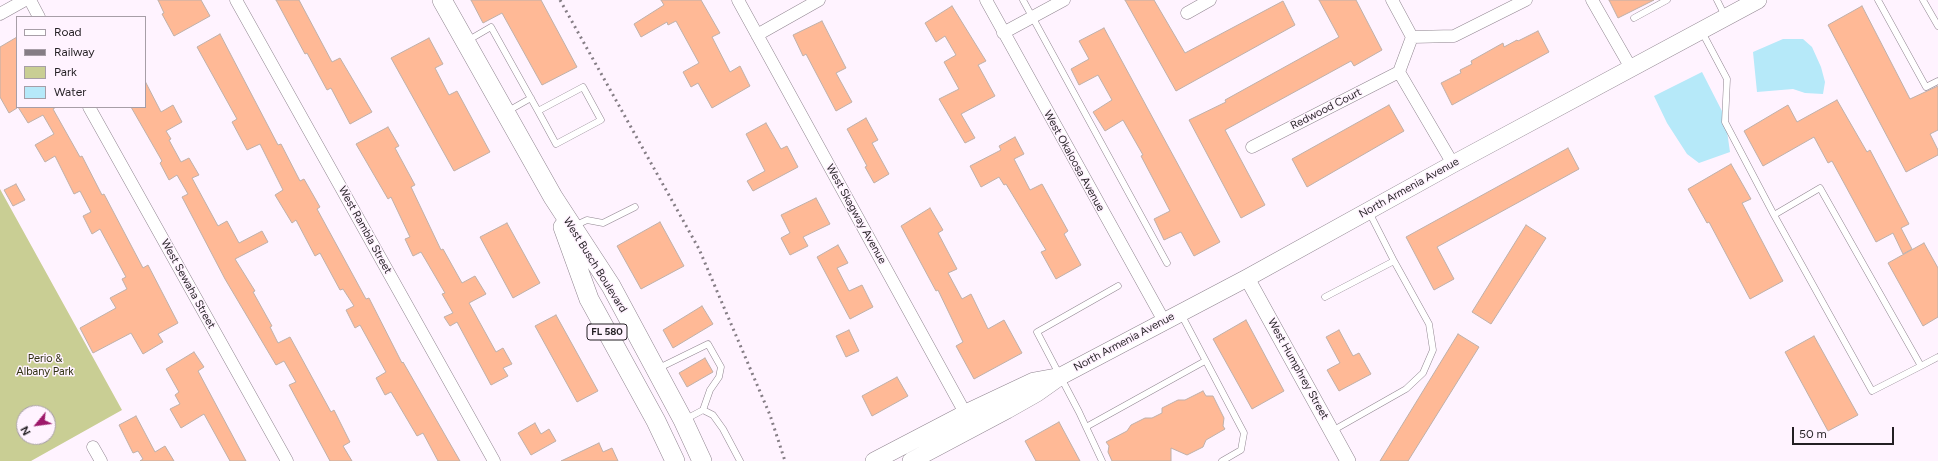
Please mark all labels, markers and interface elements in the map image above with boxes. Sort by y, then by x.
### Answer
legend [16,16,146,108]
text: Road [54,25,82,39]
text: Railway [54,45,95,59]
text: Park [54,65,77,79]
text: Water [54,85,86,99]
street label: Redwood Court [1288,85,1364,133]
street label: West Okaloosa Avenue [1041,108,1107,214]
street label: North Armenia Avenue [1357,155,1461,221]
street label: West Skagway Avenue [823,162,889,266]
street label: West Rambla Street [335,184,395,276]
street label: West Busch Boulevard [560,215,630,315]
street label: West Sewaha Street [158,237,218,331]
street label: North Armenia Avenue [1071,310,1177,374]
street label: West Humphrey Street [1265,316,1331,422]
road number: FL 580 [587,324,627,340]
park label: Perio & Albany Park [16,352,74,378]
north arrow [16,405,56,445]
scale bar [1794,419,1896,445]
text: N [18,424,34,437]
text: 50 m [1799,427,1827,441]

